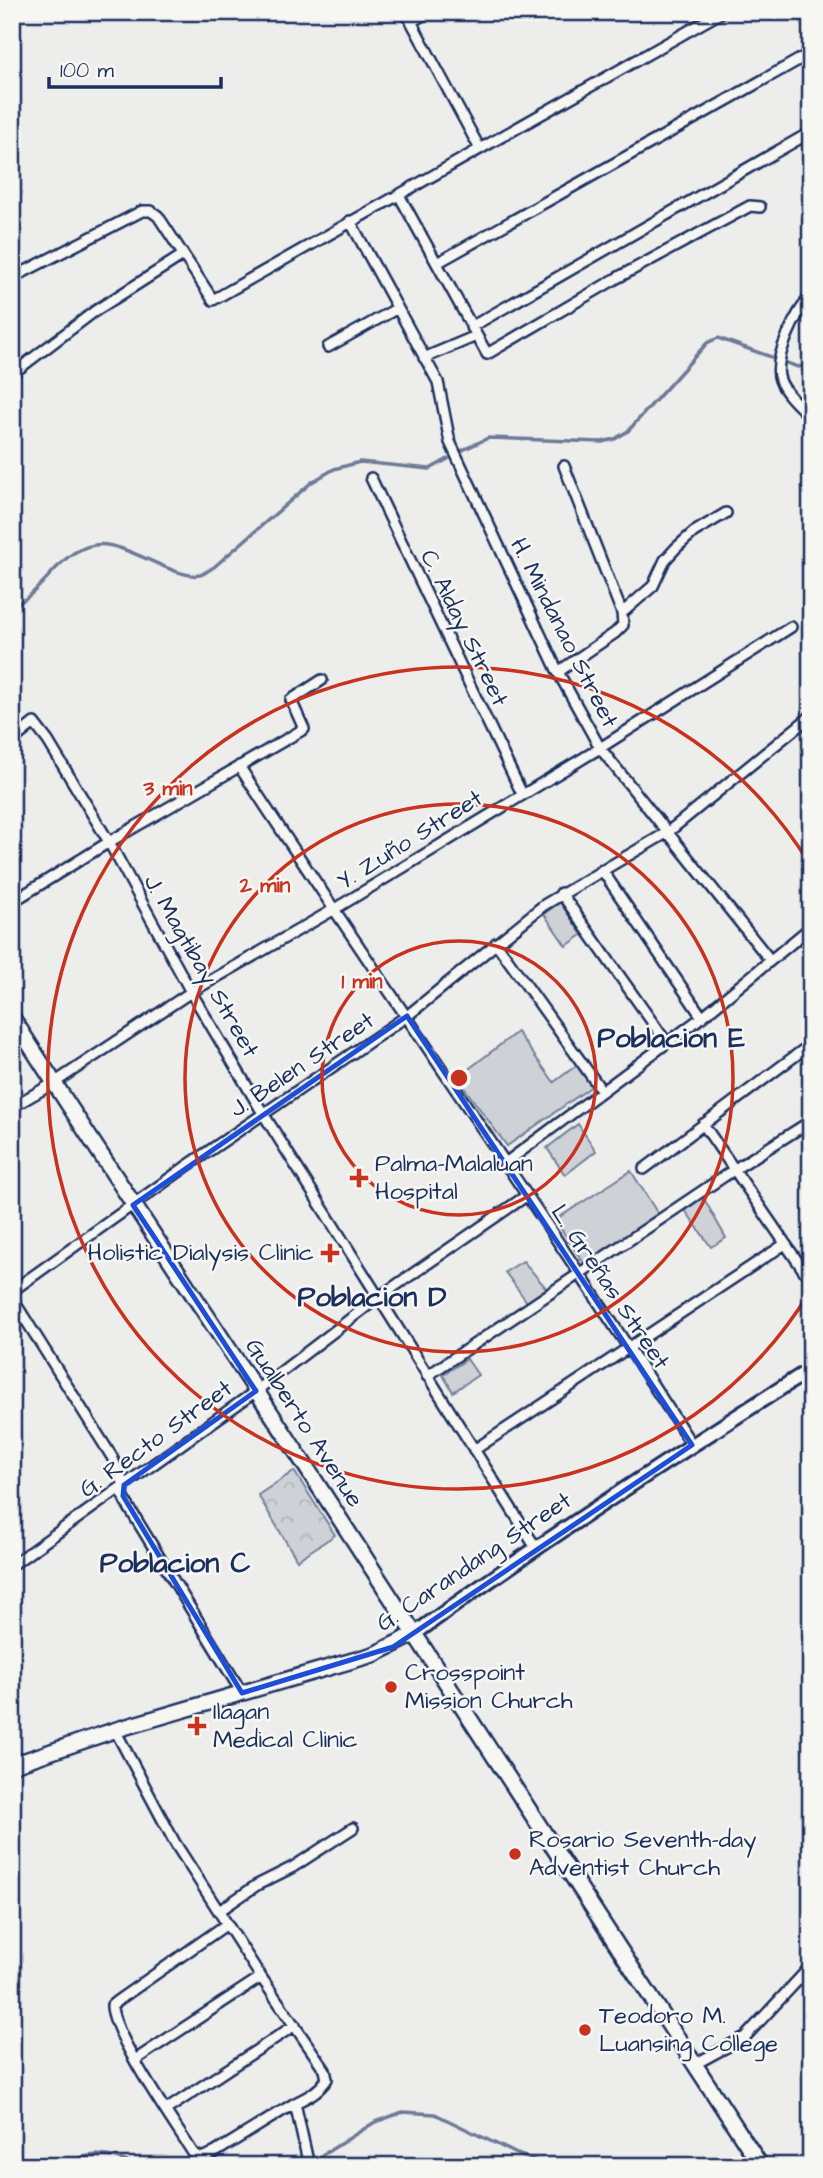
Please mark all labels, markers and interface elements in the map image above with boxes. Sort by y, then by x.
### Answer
scale bar [49,46,220,90]
text: 100 m [60,56,115,85]
street label: H. Mindanao Street [501,532,627,734]
street label: C. Alday Street [410,544,517,713]
text: 3 min [142,774,193,803]
street label: Y. Zuño Street [331,781,490,898]
street label: J. Magtibay Street [134,868,267,1064]
text: 2 min [239,871,291,900]
text: 1 min [341,967,383,996]
street label: J. Belen Street [223,1004,381,1126]
district label: Poblacion E [597,1019,745,1058]
centre of rings [447,1066,471,1090]
place label: Palma-Malaluan Hospital [375,1147,533,1209]
marker: Palma-Malaluan Hospital [349,1168,369,1188]
street label: L. Greñas Street [542,1198,678,1376]
place label: Holistic Dialysis Clinic [87,1236,314,1271]
marker: Holistic Dialysis Clinic [320,1243,340,1263]
district label: Poblacion D [297,1278,447,1317]
street label: Gualberto Avenue [237,1332,371,1514]
street label: G. Recto Street [72,1372,240,1506]
street label: G. Carandang Street [370,1484,579,1641]
district label: Poblacion C [100,1544,251,1583]
place label: Crosspoint Mission Church [405,1656,573,1718]
marker: Crosspoint Mission Church [383,1679,399,1695]
place label: Ilagan Medical Clinic [213,1695,358,1757]
marker: Ilagan Medical Clinic [187,1716,207,1736]
place label: Rosario Seventh-day Adventist Church [529,1823,756,1885]
marker: Rosario Seventh-day Adventist Church [507,1846,523,1862]
place label: Teodoro M. Luansing College [599,1999,778,2062]
marker: Teodoro M. Luansing College [577,2022,593,2038]

